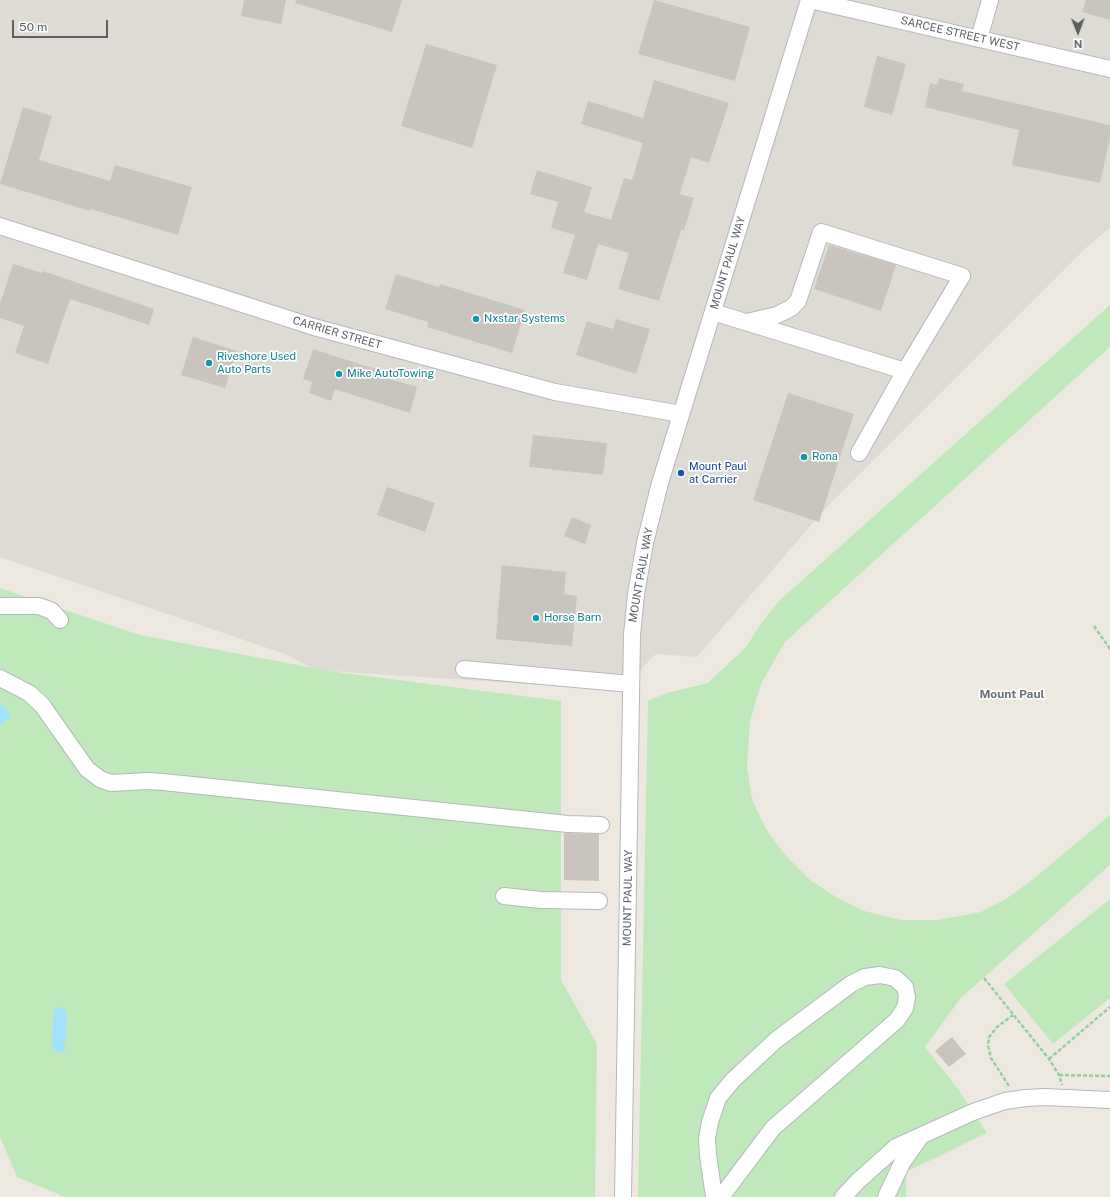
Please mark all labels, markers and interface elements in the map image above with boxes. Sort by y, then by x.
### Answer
scale bar [14,12,110,38]
north arrow [1058,12,1098,52]
street label: SARCEE STREET WEST [899,14,1021,54]
text: 50 m [19,20,47,34]
text: N [1074,38,1083,50]
street label: MOUNT PAUL WAY [708,215,748,311]
place label: Nxstar Systems [484,312,565,326]
street label: CARRIER STREET [291,314,383,352]
marker: Nxstar Systems [471,314,481,324]
place label: Riveshore Used Auto Parts [217,350,296,376]
marker: Riveshore Used Auto Parts [204,358,214,368]
place label: Mike AutoTowing [347,367,434,381]
marker: Mike AutoTowing [334,369,344,379]
place label: Rona [812,450,838,464]
marker: Rona [799,452,809,462]
place label: Mount Paul at Carrier [689,460,747,486]
marker: Mount Paul at Carrier [676,468,686,478]
street label: MOUNT PAUL WAY [626,526,656,624]
place label: Horse Barn [544,611,601,625]
marker: Horse Barn [531,613,541,623]
district label: Mount Paul [979,687,1045,701]
street label: MOUNT PAUL WAY [621,850,635,946]

